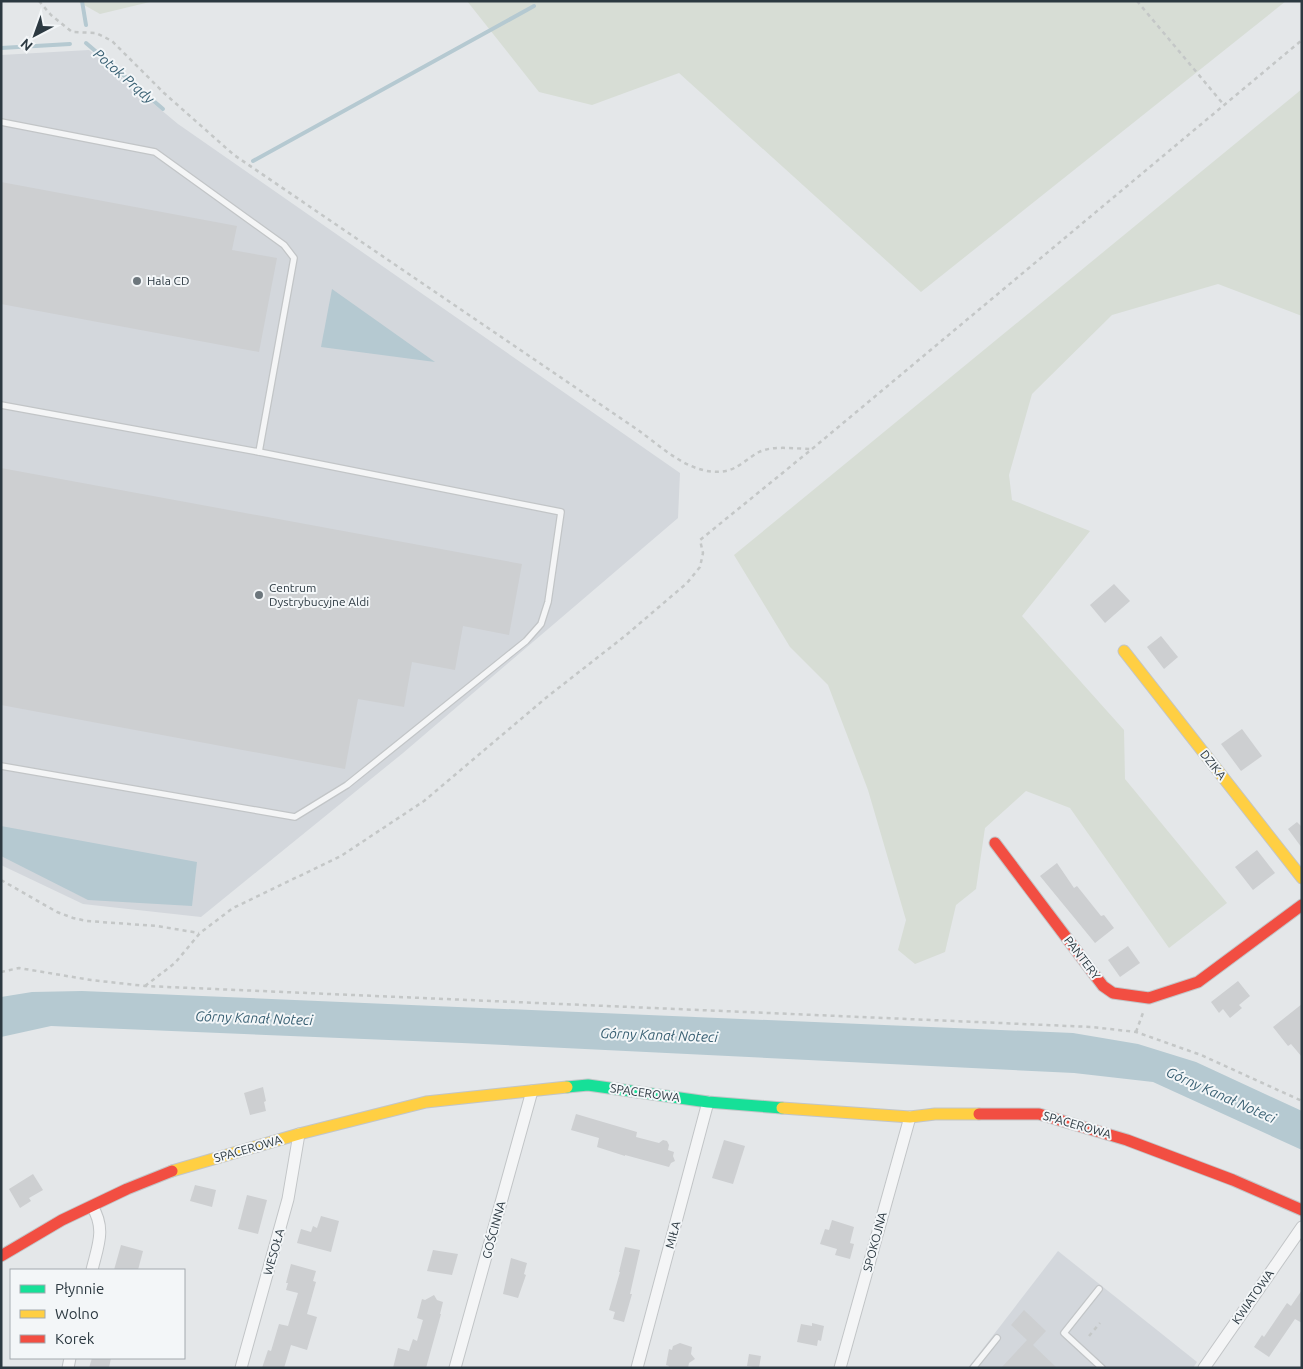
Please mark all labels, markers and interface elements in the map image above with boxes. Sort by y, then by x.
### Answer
north arrow [10,10,60,60]
text: N [17,35,36,54]
water label: Potok Prądy [91,45,158,107]
place label: Hala CD [147,274,189,287]
marker: Hala CD [131,275,143,287]
place label: Centrum Dystrybucyjne Aldi [269,581,369,608]
marker: Centrum Dystrybucyjne Aldi [253,589,265,601]
street label: DZIKA [1198,747,1229,782]
street label: PANTERY [1062,934,1103,982]
water label: Górny Kanał Noteci [195,1008,314,1028]
water label: Górny Kanał Noteci [600,1025,719,1045]
water label: Górny Kanał Noteci [1164,1064,1279,1126]
street label: SPACEROWA [609,1081,681,1104]
street label: SPACEROWA [1042,1109,1113,1141]
street label: SPACEROWA [212,1133,284,1164]
street label: GOŚCINNA [480,1200,507,1260]
street label: SPOKOJNA [860,1210,889,1273]
street label: MIŁA [663,1220,682,1250]
street label: WESOŁA [261,1227,286,1277]
street label: KWIATOWA [1229,1267,1276,1326]
legend [10,1269,185,1359]
text: Płynnie [55,1280,104,1297]
text: Wolno [55,1305,99,1322]
text: Korek [55,1330,95,1347]

